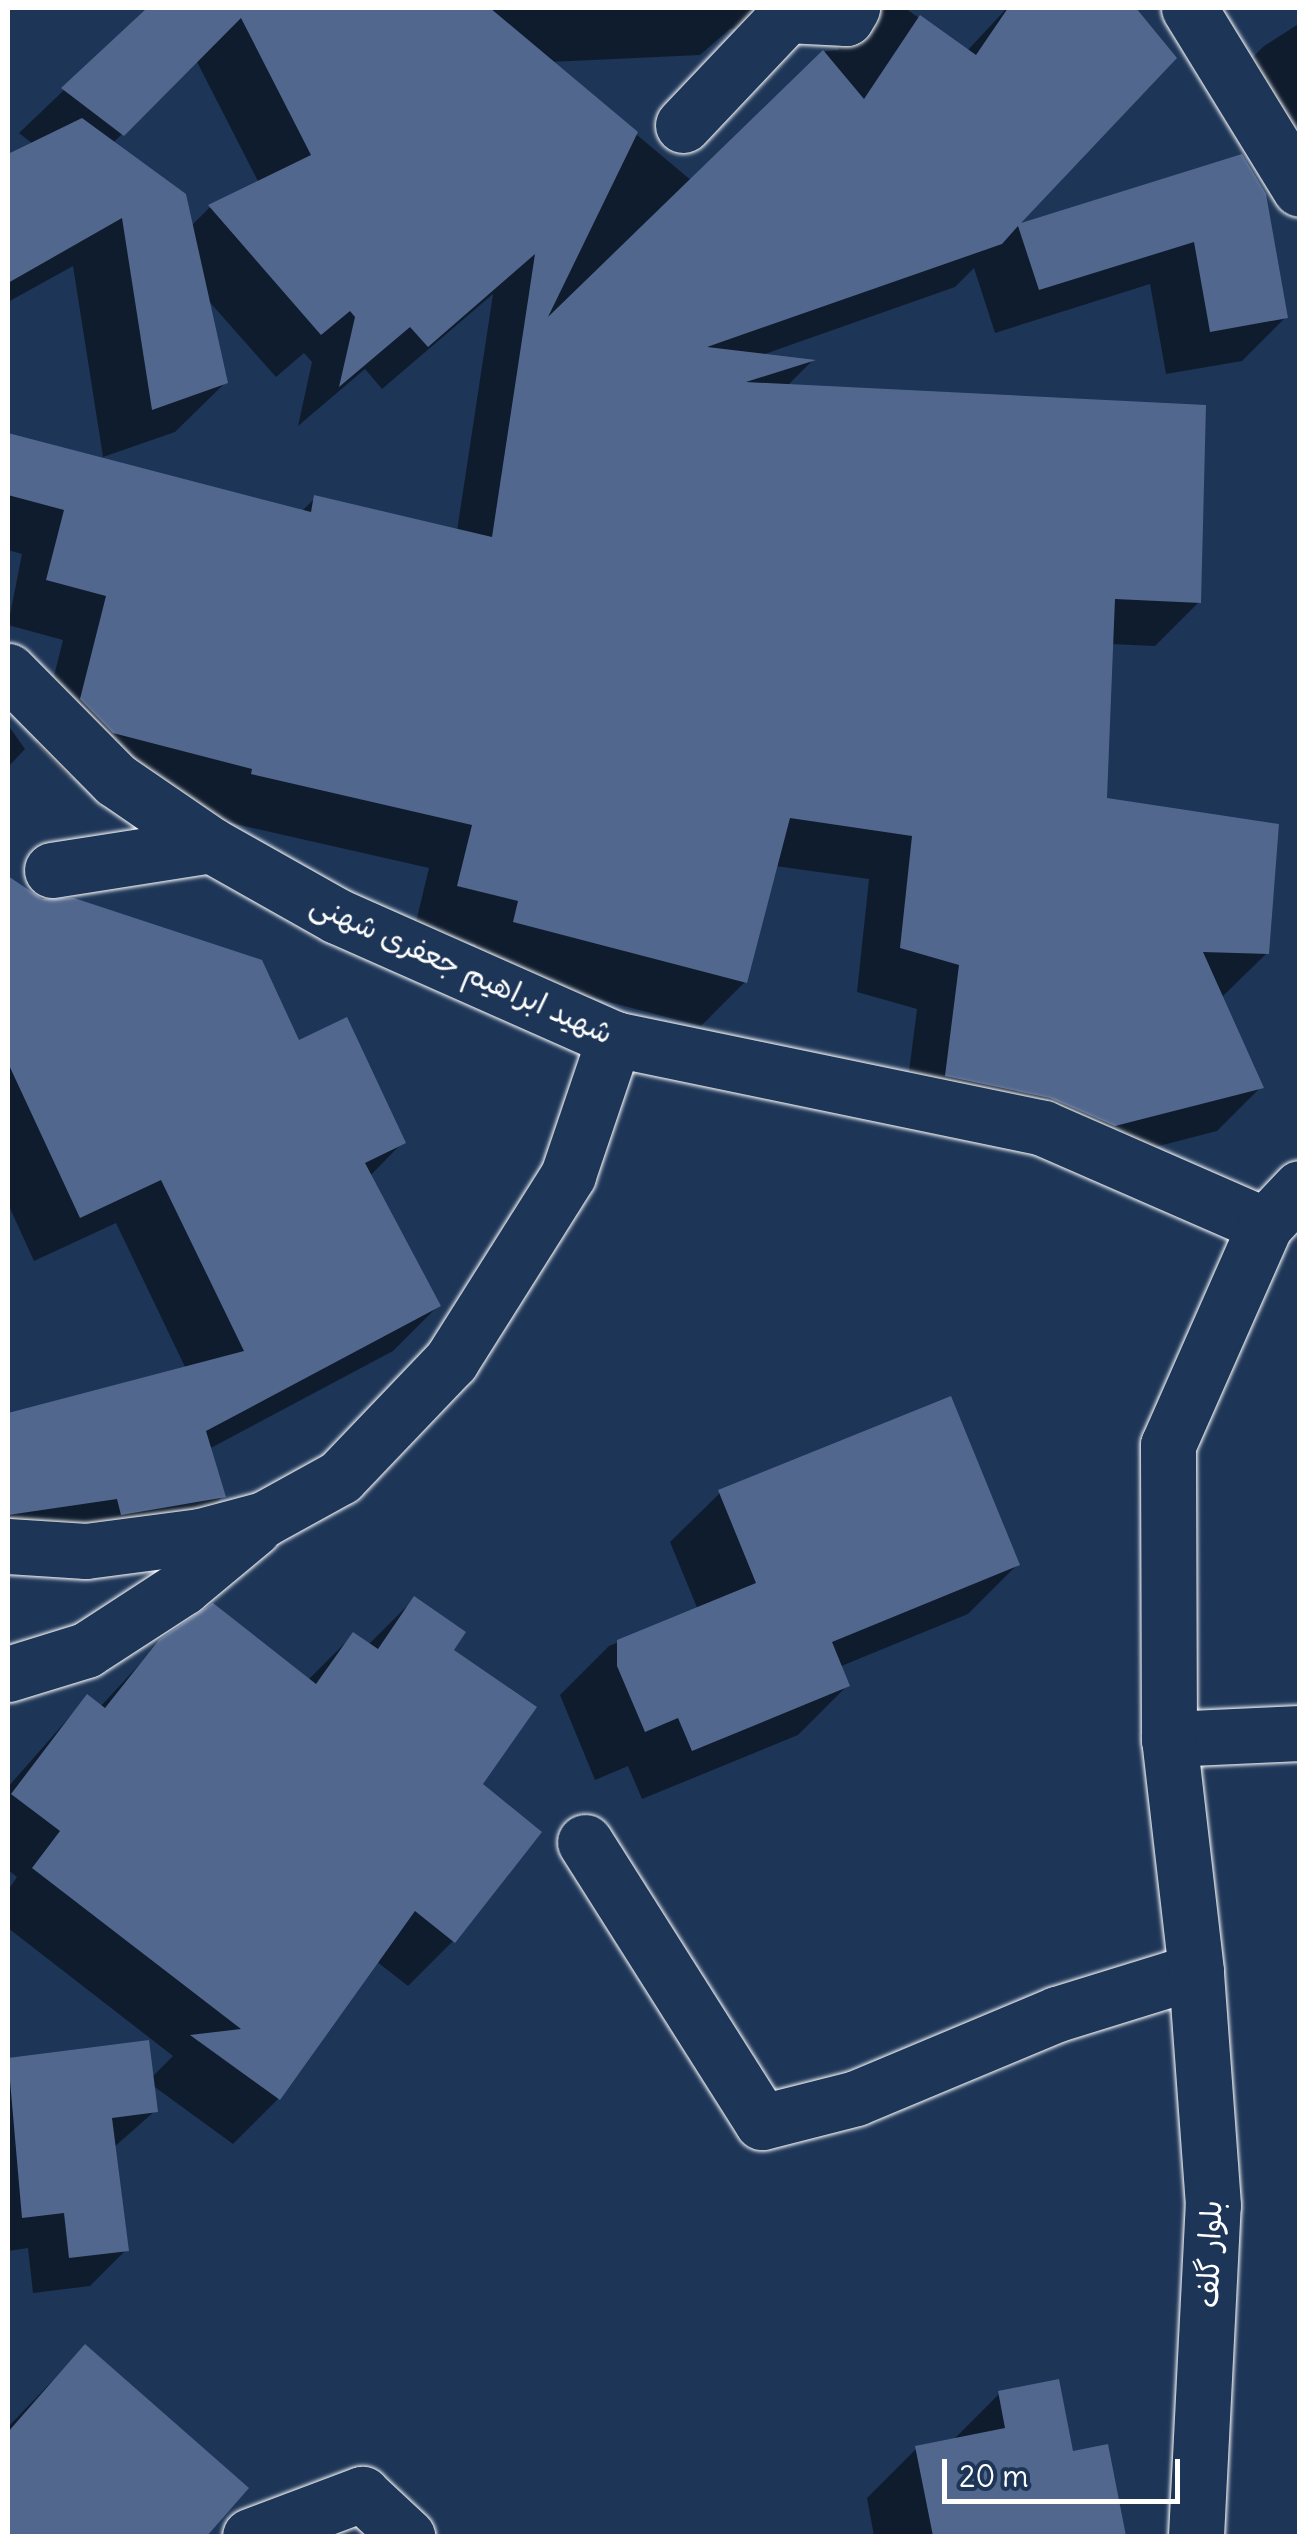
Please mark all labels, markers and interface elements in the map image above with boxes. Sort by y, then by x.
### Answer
street label: شهید ابراهیم جعفری شهنی [305,885,619,1051]
street label: بلوار گلف [1189,2200,1229,2308]
scale bar [947,2439,1184,2501]
text: 20 m [959,2457,1029,2495]

